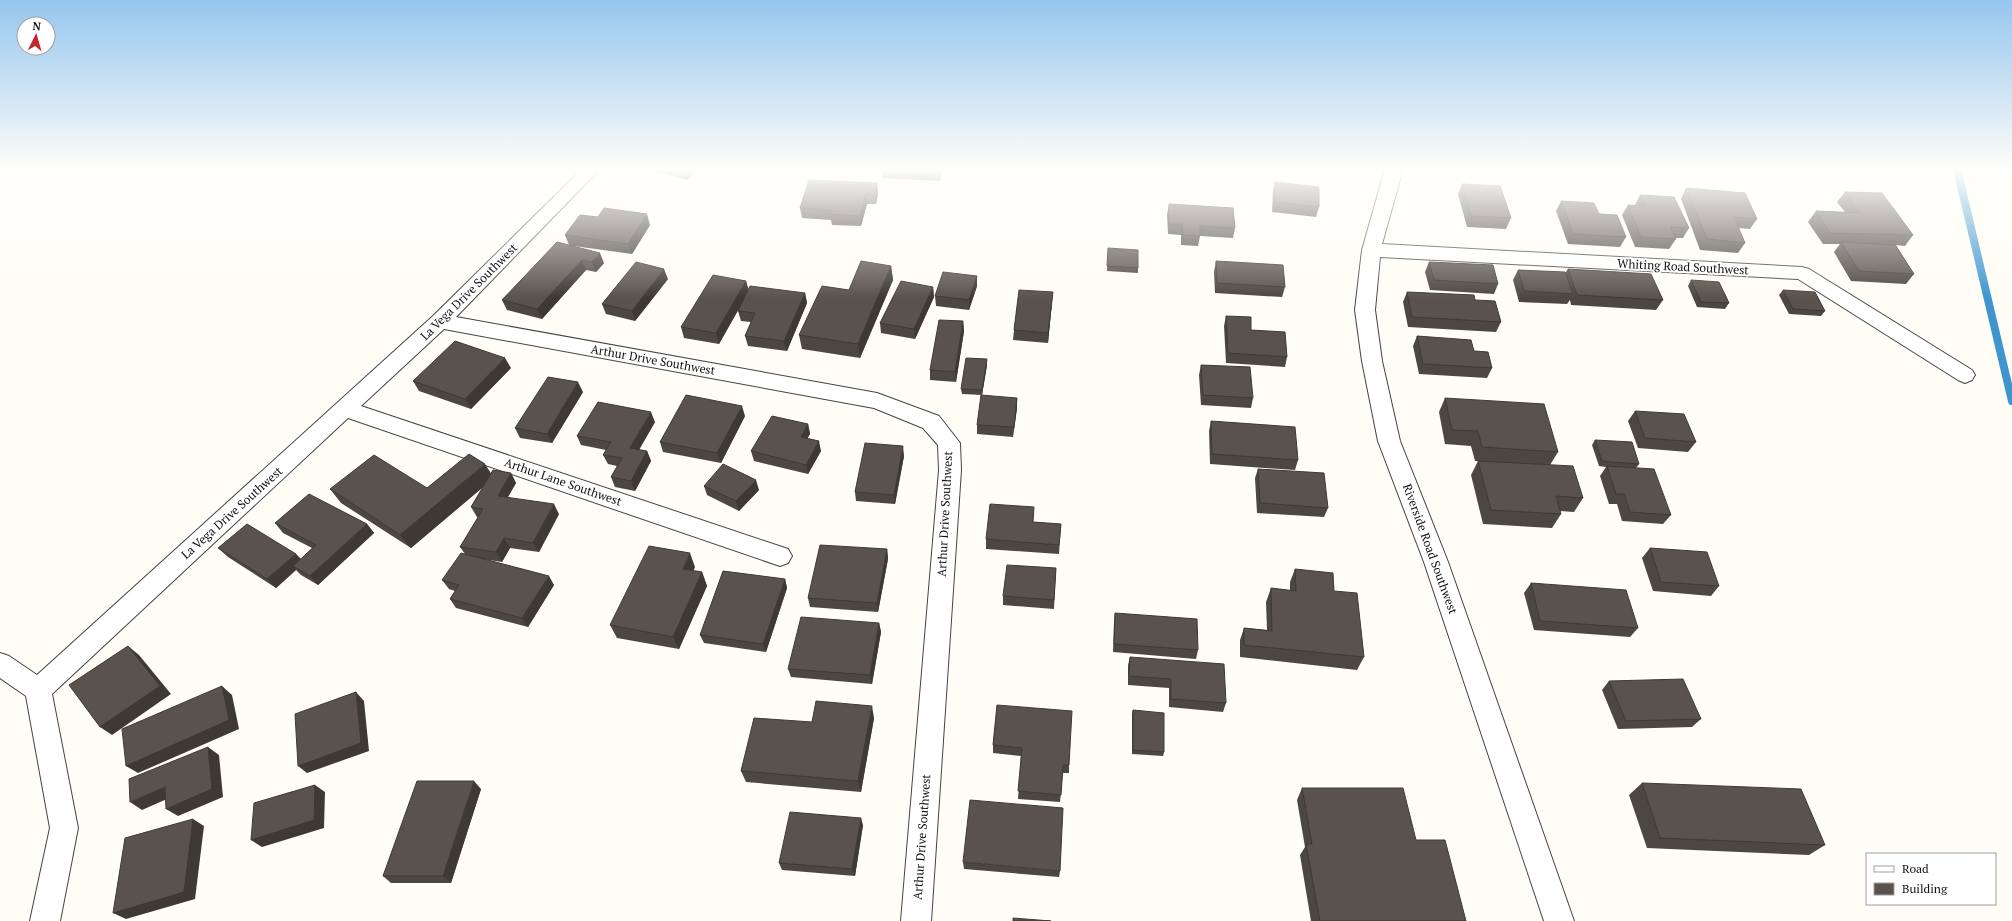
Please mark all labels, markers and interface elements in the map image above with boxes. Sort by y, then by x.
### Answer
north arrow [16,16,56,56]
text: N [32,19,42,33]
street label: La Vega Drive Southwest [417,240,521,343]
street label: Whiting Road Southwest [1617,256,1750,277]
street label: Arthur Drive Southwest [590,341,717,378]
street label: Arthur Drive Southwest [934,450,955,577]
street label: Arthur Lane Southwest [502,454,624,509]
street label: La Vega Drive Southwest [178,463,286,562]
street label: Riverside Road Southwest [1400,482,1461,617]
street label: Arthur Drive Southwest [910,773,933,900]
legend [1866,853,1996,905]
text: Road [1902,861,1929,876]
text: Building [1902,881,1948,896]

